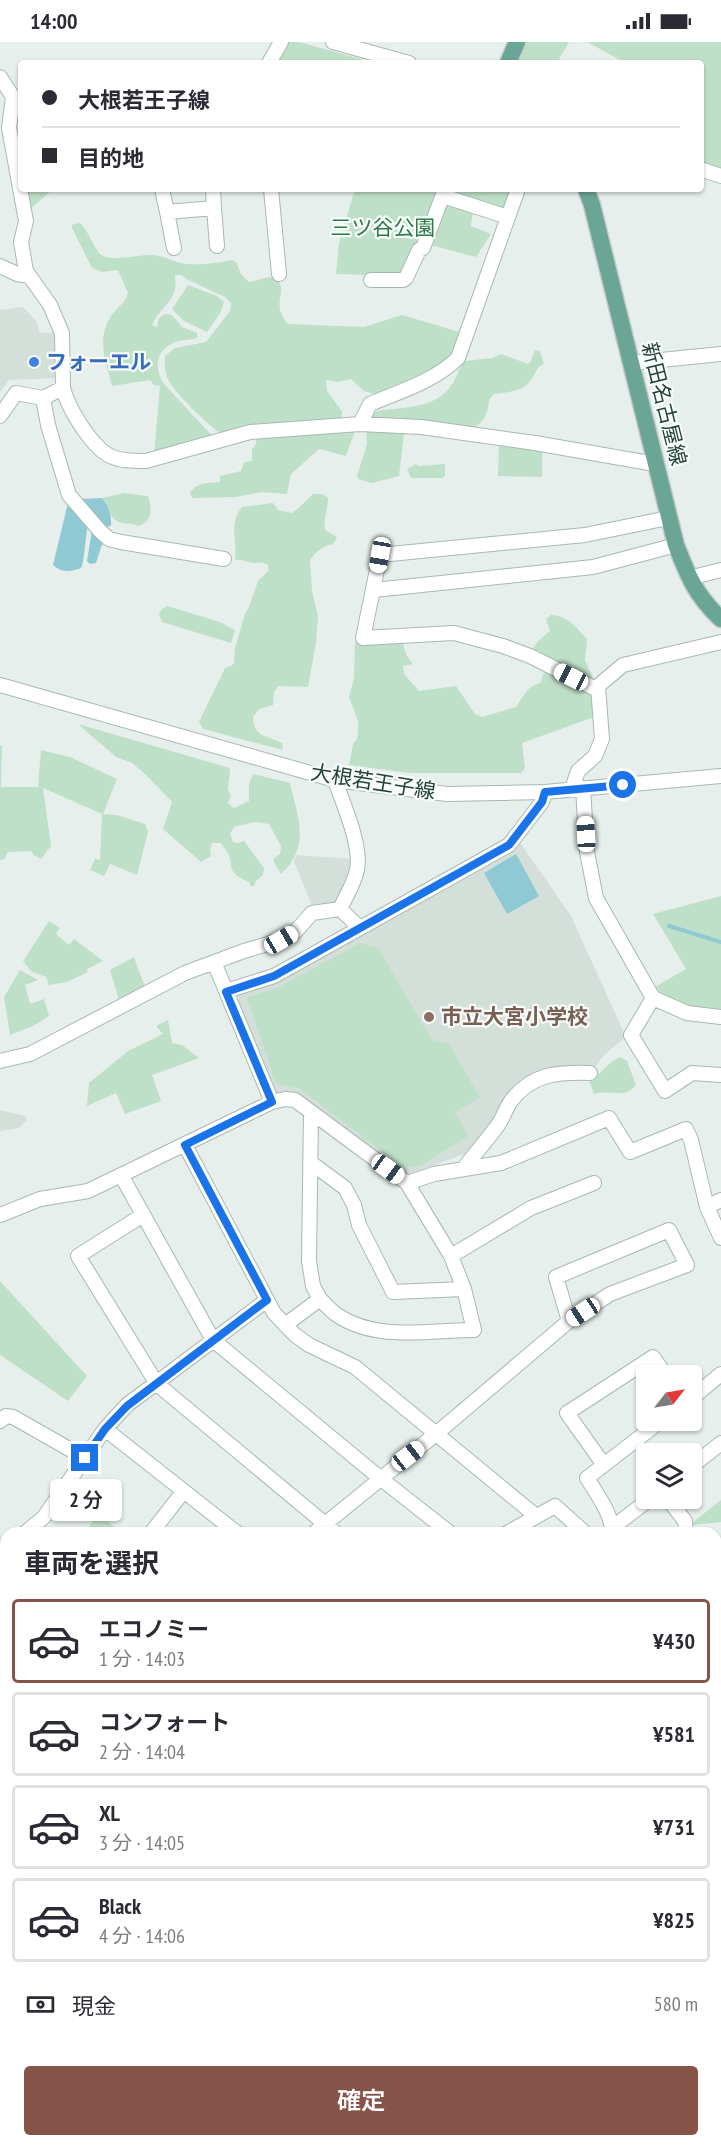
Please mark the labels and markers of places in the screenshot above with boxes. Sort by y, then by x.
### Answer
place label: フォーエル [46,348,151,375]
marker: フォーエル [27,355,41,369]
place label: 市立大宮小学校 [441,1003,588,1030]
marker: 市立大宮小学校 [422,1010,436,1024]

